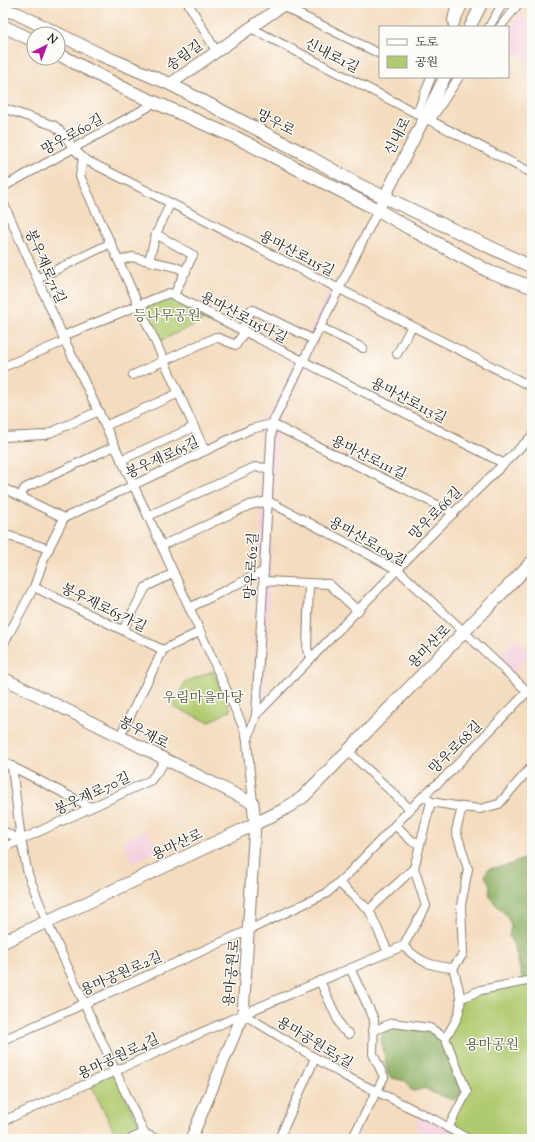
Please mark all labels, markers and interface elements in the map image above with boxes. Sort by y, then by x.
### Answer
north arrow [26,26,66,66]
legend [379,26,509,78]
text: N [43,30,61,48]
text: 도로 [415,34,439,52]
street label: 신내로1길 [300,35,362,79]
street label: 송림길 [163,37,207,77]
text: 공원 [415,54,438,72]
street label: 망우로 [252,106,298,142]
street label: 망우로60길 [38,110,108,161]
street label: 신내로 [381,114,417,160]
street label: 봉우재로71길 [19,226,69,307]
street label: 용마산로115길 [255,227,337,282]
street label: 용마산로115나길 [196,288,290,349]
park label: 등나무공원 [133,307,201,327]
street label: 용마산로113길 [367,374,450,429]
street label: 용마산로111길 [327,432,409,486]
street label: 봉우재로65길 [123,433,203,485]
street label: 망우로66길 [405,483,468,546]
street label: 용마산로109길 [324,513,410,572]
street label: 망우로62길 [241,532,265,600]
street label: 봉우재로65가길 [57,579,149,638]
street label: 용마산로 [404,621,457,674]
park label: 우림마을마당 [162,689,244,709]
street label: 봉우재로 [114,713,172,755]
street label: 망우로68길 [425,717,488,780]
street label: 봉우재로70길 [52,768,134,821]
street label: 용마산로 [149,825,207,866]
street label: 용마공원로 [220,938,246,1008]
street label: 용마공원로2길 [78,948,166,1002]
street label: 용마공원로5길 [272,1013,356,1074]
street label: 용마공원로4길 [75,1030,163,1086]
park label: 용마공원 [465,1036,519,1056]

